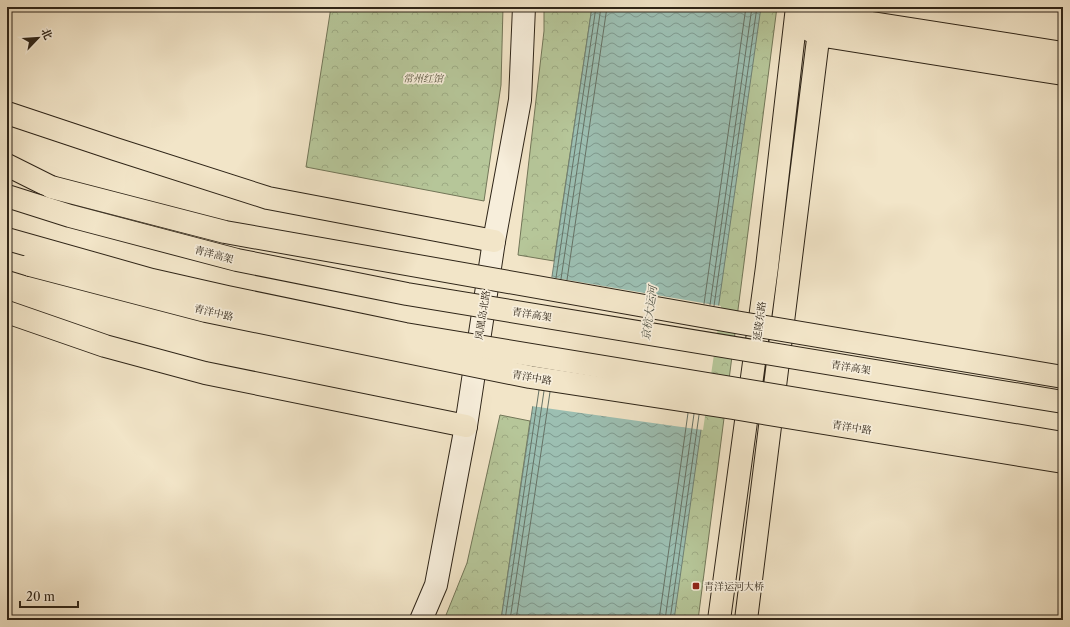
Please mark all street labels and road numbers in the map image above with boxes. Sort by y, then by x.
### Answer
street label: 青洋高架 [193,243,235,266]
street label: 凤凰岛北路 [472,289,493,341]
street label: 延陵东路 [750,300,769,342]
street label: 青洋中路 [193,302,235,323]
street label: 青洋高架 [511,305,553,324]
street label: 青洋高架 [830,358,872,377]
street label: 青洋中路 [511,368,553,387]
street label: 青洋中路 [831,418,873,437]

